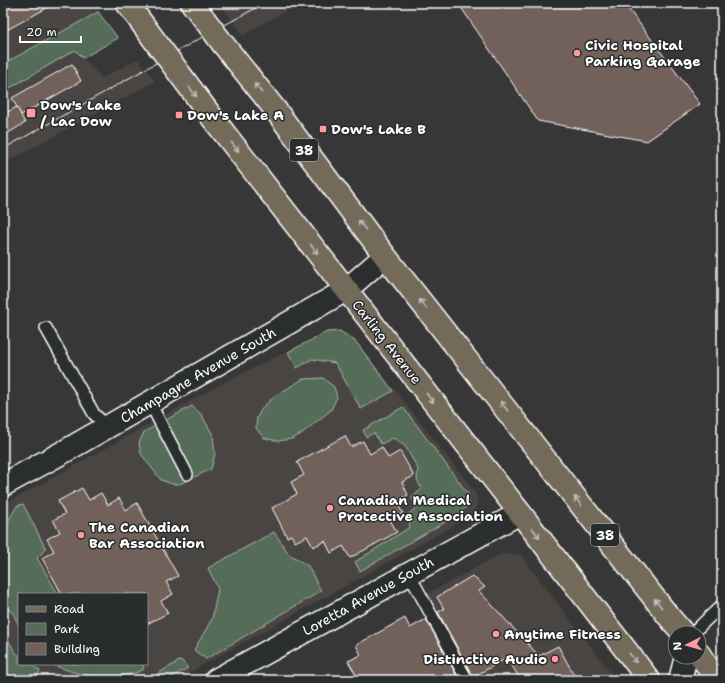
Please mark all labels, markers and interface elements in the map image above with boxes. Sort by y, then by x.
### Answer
scale bar [20,18,81,44]
text: 20 m [26,24,57,40]
place label: Civic Hospital Parking Garage [585,36,701,70]
marker: Civic Hospital Parking Garage [572,48,582,58]
one-way arrow [253,82,262,93]
one-way arrow [189,87,197,98]
place label: Dow's Lake / Lac Dow [40,96,121,130]
place label: Dow's Lake A [187,106,284,124]
marker: Dow's Lake / Lac Dow [25,107,37,119]
marker: Dow's Lake A [174,110,184,120]
place label: Dow's Lake B [331,120,426,138]
marker: Dow's Lake B [318,124,328,134]
road number: 38 [290,139,318,161]
one-way arrow [230,141,239,152]
one-way arrow [357,219,366,230]
one-way arrow [310,244,319,255]
street label: Carling Avenue [348,296,426,388]
one-way arrow [419,298,427,309]
street label: Champagne Avenue South [117,323,279,427]
one-way arrow [426,392,434,403]
one-way arrow [499,400,508,411]
place label: Canadian Medical Protective Association [338,491,503,525]
one-way arrow [574,495,583,506]
marker: Canadian Medical Protective Association [325,503,335,513]
place label: The Canadian Bar Association [89,518,205,552]
road number: 38 [591,524,619,546]
one-way arrow [532,528,541,539]
marker: The Canadian Bar Association [76,530,86,540]
street label: Loretta Avenue South [299,552,437,640]
legend [18,593,148,665]
one-way arrow [654,598,663,609]
text: Road [54,601,85,617]
text: Park [54,621,80,637]
place label: Anytime Fitness [504,625,621,643]
north arrow [667,625,707,665]
marker: Anytime Fitness [491,629,501,639]
text: Building [54,641,100,657]
text: N [670,641,685,651]
place label: Distinctive Audio [423,650,547,668]
one-way arrow [629,653,637,664]
marker: Distinctive Audio [550,654,560,664]

